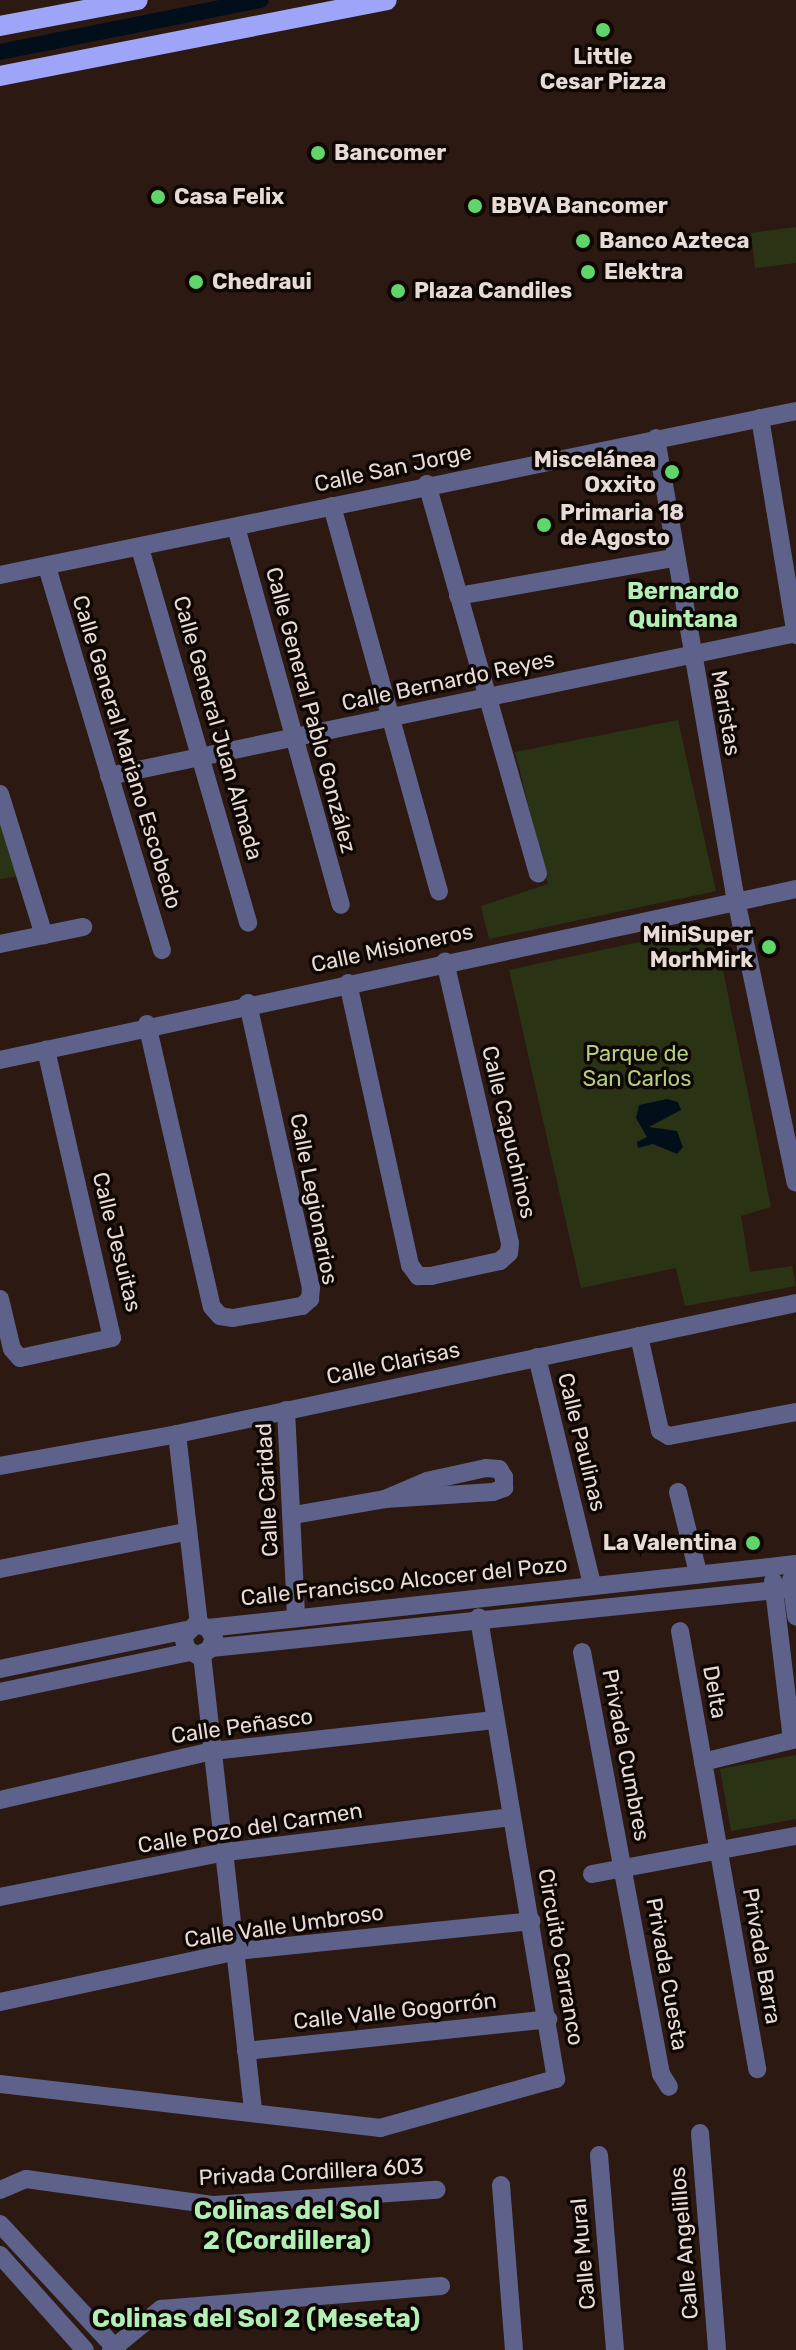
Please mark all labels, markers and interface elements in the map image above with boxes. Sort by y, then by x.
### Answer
marker: Little Cesar Pizza [594,21,612,39]
place label: Little Cesar Pizza [540,43,666,94]
place label: Bancomer [334,140,446,166]
marker: Bancomer [309,144,327,162]
place label: Casa Felix [174,184,284,210]
marker: Casa Felix [149,188,167,206]
place label: BBVA Bancomer [491,193,668,219]
marker: BBVA Bancomer [466,197,484,215]
place label: Banco Azteca [599,228,750,254]
marker: Banco Azteca [574,232,592,250]
place label: Elektra [604,259,683,285]
marker: Elektra [579,263,597,281]
place label: Chedraui [212,269,312,295]
marker: Chedraui [187,273,205,291]
place label: Plaza Candiles [414,278,572,304]
marker: Plaza Candiles [389,282,407,300]
street label: Calle San Jorge [312,438,474,498]
place label: Miscelánea Oxxito [534,446,656,498]
marker: Miscelánea Oxxito [663,463,681,481]
place label: Primaria 18 de Agosto [560,499,684,550]
marker: Primaria 18 de Agosto [535,516,553,534]
street label: Calle General Pablo González [260,564,362,856]
district label: Bernardo Quintana [627,578,739,634]
street label: Calle General Mariano Escobedo [67,592,187,912]
street label: Calle General Juan Almada [168,593,268,863]
street label: Calle Bernardo Reyes [339,646,557,716]
street label: Maristas [705,668,747,758]
street label: Calle Misioneros [309,918,475,978]
place label: MiniSuper MorhMirk [642,921,753,972]
marker: MiniSuper MorhMirk [760,938,778,956]
park label: Parque de San Carlos [583,1040,691,1092]
street label: Calle Capuchinos [476,1043,542,1221]
street label: Calle Legionarios [284,1111,344,1287]
street label: Calle Jesuitas [87,1169,147,1315]
street label: Calle Clarisas [324,1336,462,1390]
street label: Calle Paulinas [552,1370,612,1514]
street label: Calle Caridad [250,1422,284,1558]
place label: La Valentina [602,1530,737,1556]
marker: La Valentina [744,1534,762,1552]
street label: Calle Francisco Alcocer del Pozo [239,1551,569,1611]
street label: Delta [697,1663,733,1721]
street label: Privada Cumbres [596,1667,656,1843]
street label: Calle Peñasco [169,1703,315,1749]
street label: Calle Pozo del Carmen [136,1797,364,1859]
street label: Circuito Carranco [532,1867,590,2047]
street label: Privada Barra [737,1886,787,2026]
street label: Privada Cuesta [641,1896,693,2052]
street label: Calle Valle Umbroso [182,1899,386,1953]
street label: Calle Valle Gogorrón [292,1987,498,2035]
street label: Privada Cordillera 603 [198,2153,424,2191]
street label: Calle Angelillos [664,2165,704,2321]
district label: Colinas del Sol 2 (Cordillera) [194,2195,380,2256]
street label: Calle Mural [565,2197,601,2311]
district label: Colinas del Sol 2 (Meseta) [92,2303,420,2335]

